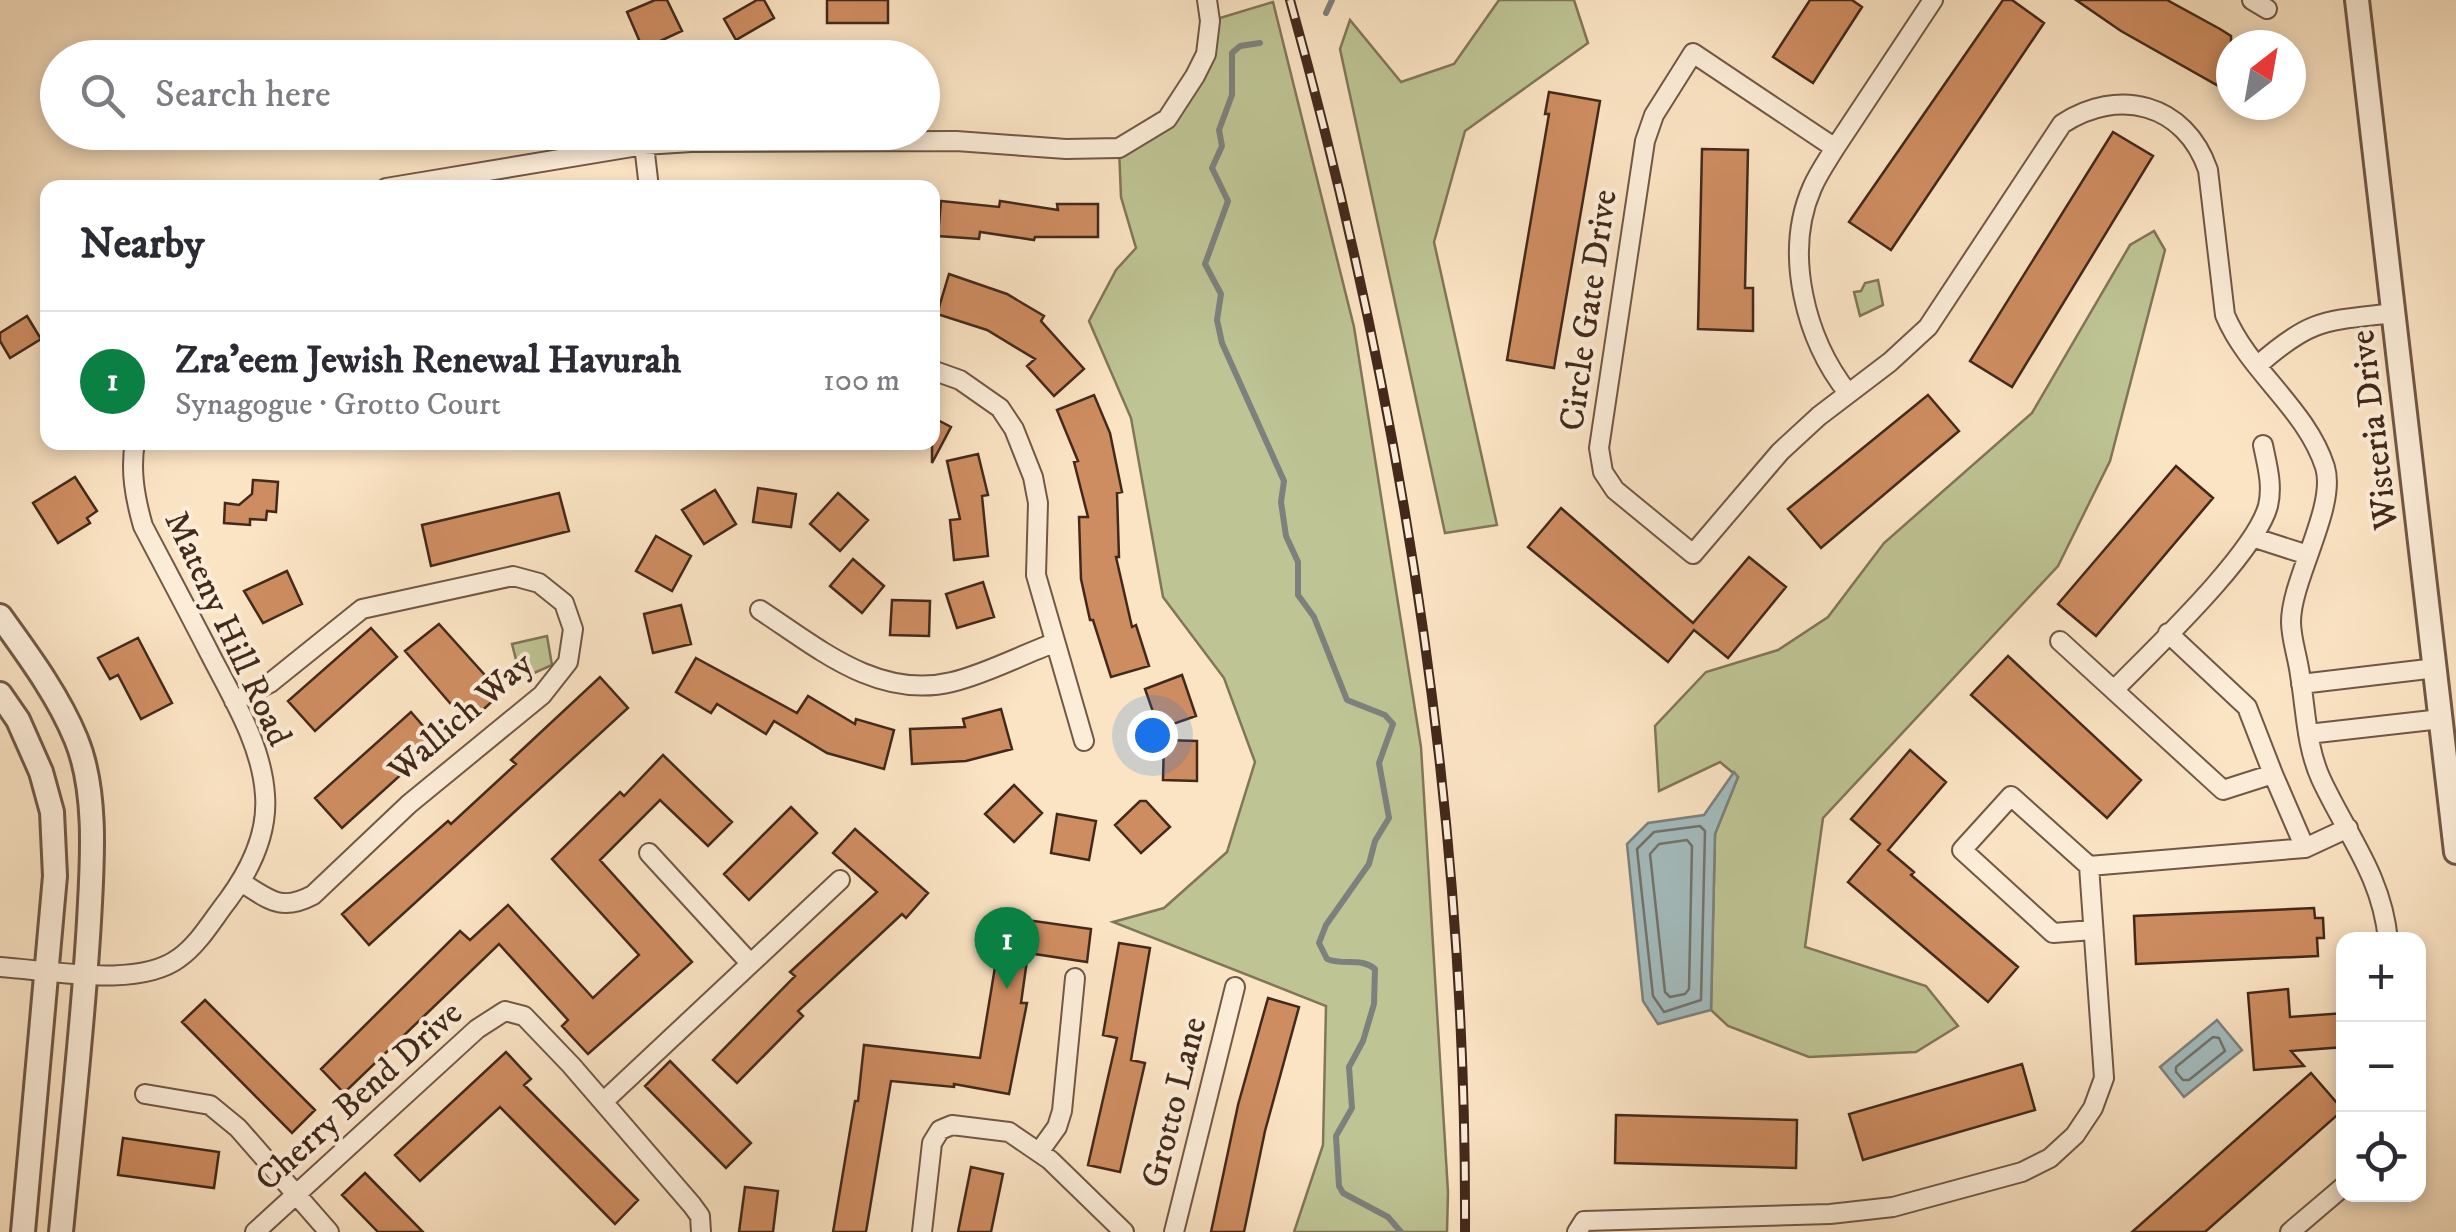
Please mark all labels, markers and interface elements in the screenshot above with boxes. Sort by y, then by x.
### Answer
north arrow [2216,30,2306,120]
search box [40,40,940,150]
icon: search [75,68,130,123]
text: Search here [155,71,331,119]
street label: Circle Gate Drive [1550,187,1628,434]
text: Nearby [80,219,204,271]
street label: Wisteria Drive [2341,327,2409,533]
text: Zra'eem Jewish Renewal Havurah [175,337,681,385]
text: 1 [107,361,118,401]
text: 100 m [823,361,900,401]
text: Synagogue · Grotto Court [175,385,501,425]
street label: Mateny Hill Road [154,504,301,754]
street label: Wallich Way [379,643,543,793]
your location [1127,710,1178,761]
pin: 1 [974,906,1040,989]
map controls [2336,932,2426,1202]
button: + [2336,932,2426,1022]
street label: Cherry Bend Drive [247,992,472,1201]
street label: Grotto Lane [1133,1013,1217,1192]
button: − [2336,1022,2426,1112]
button: locate [2336,1112,2426,1202]

